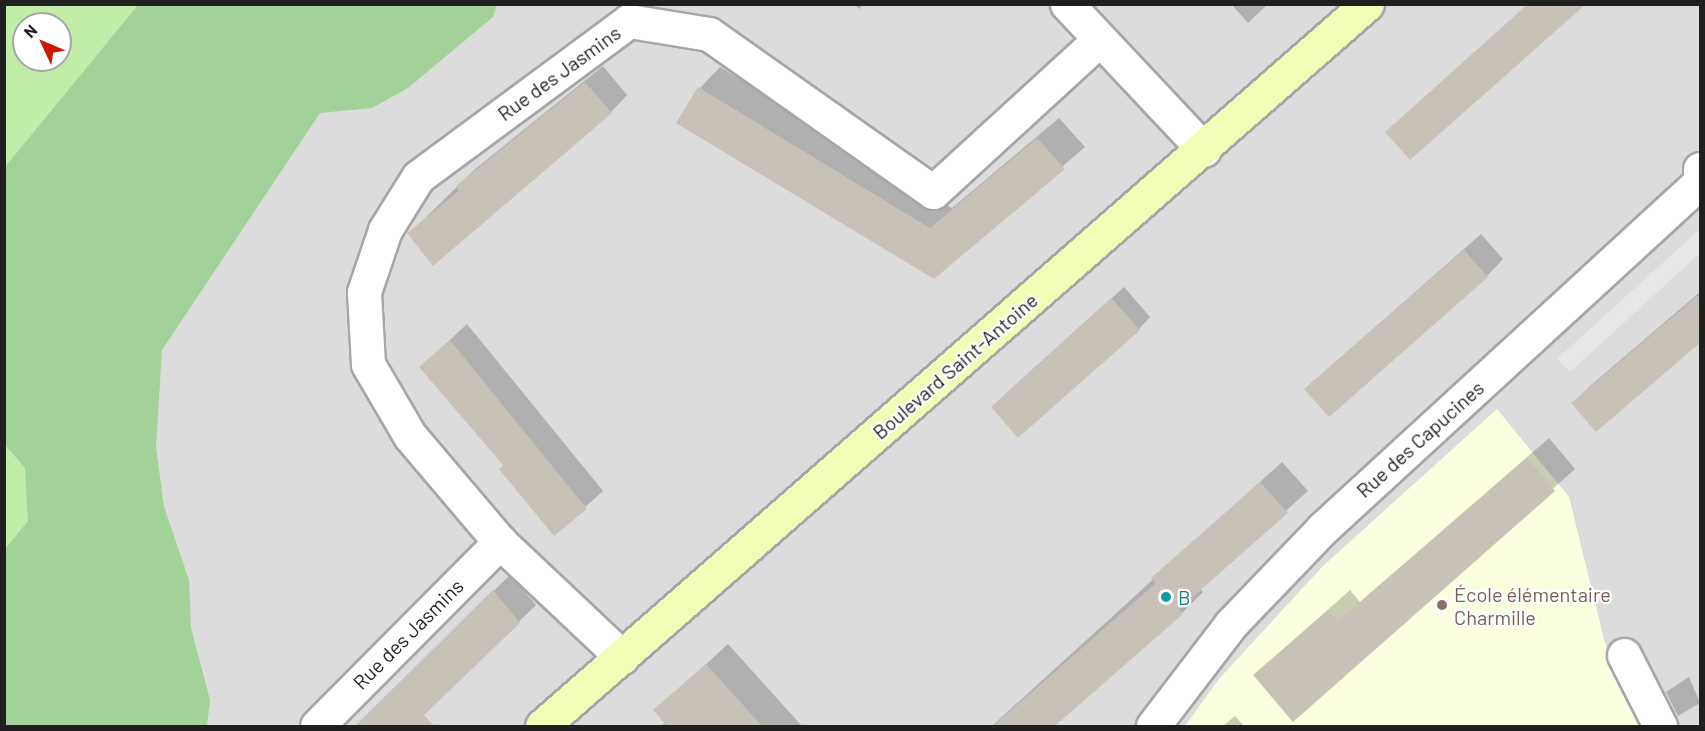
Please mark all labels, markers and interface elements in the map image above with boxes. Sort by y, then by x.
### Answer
north arrow [12,12,72,72]
text: N [20,20,41,41]
street label: Rue des Jasmins [493,20,625,126]
street label: Boulevard Saint-Antoine [868,288,1042,444]
street label: Rue des Capucines [1351,376,1489,502]
street label: Rue des Jasmins [348,574,468,694]
place label: École élémentaire Charmille [1454,582,1611,629]
place label: B [1178,585,1191,609]
marker: B [1159,590,1173,604]
marker: École élémentaire Charmille [1435,598,1449,612]

